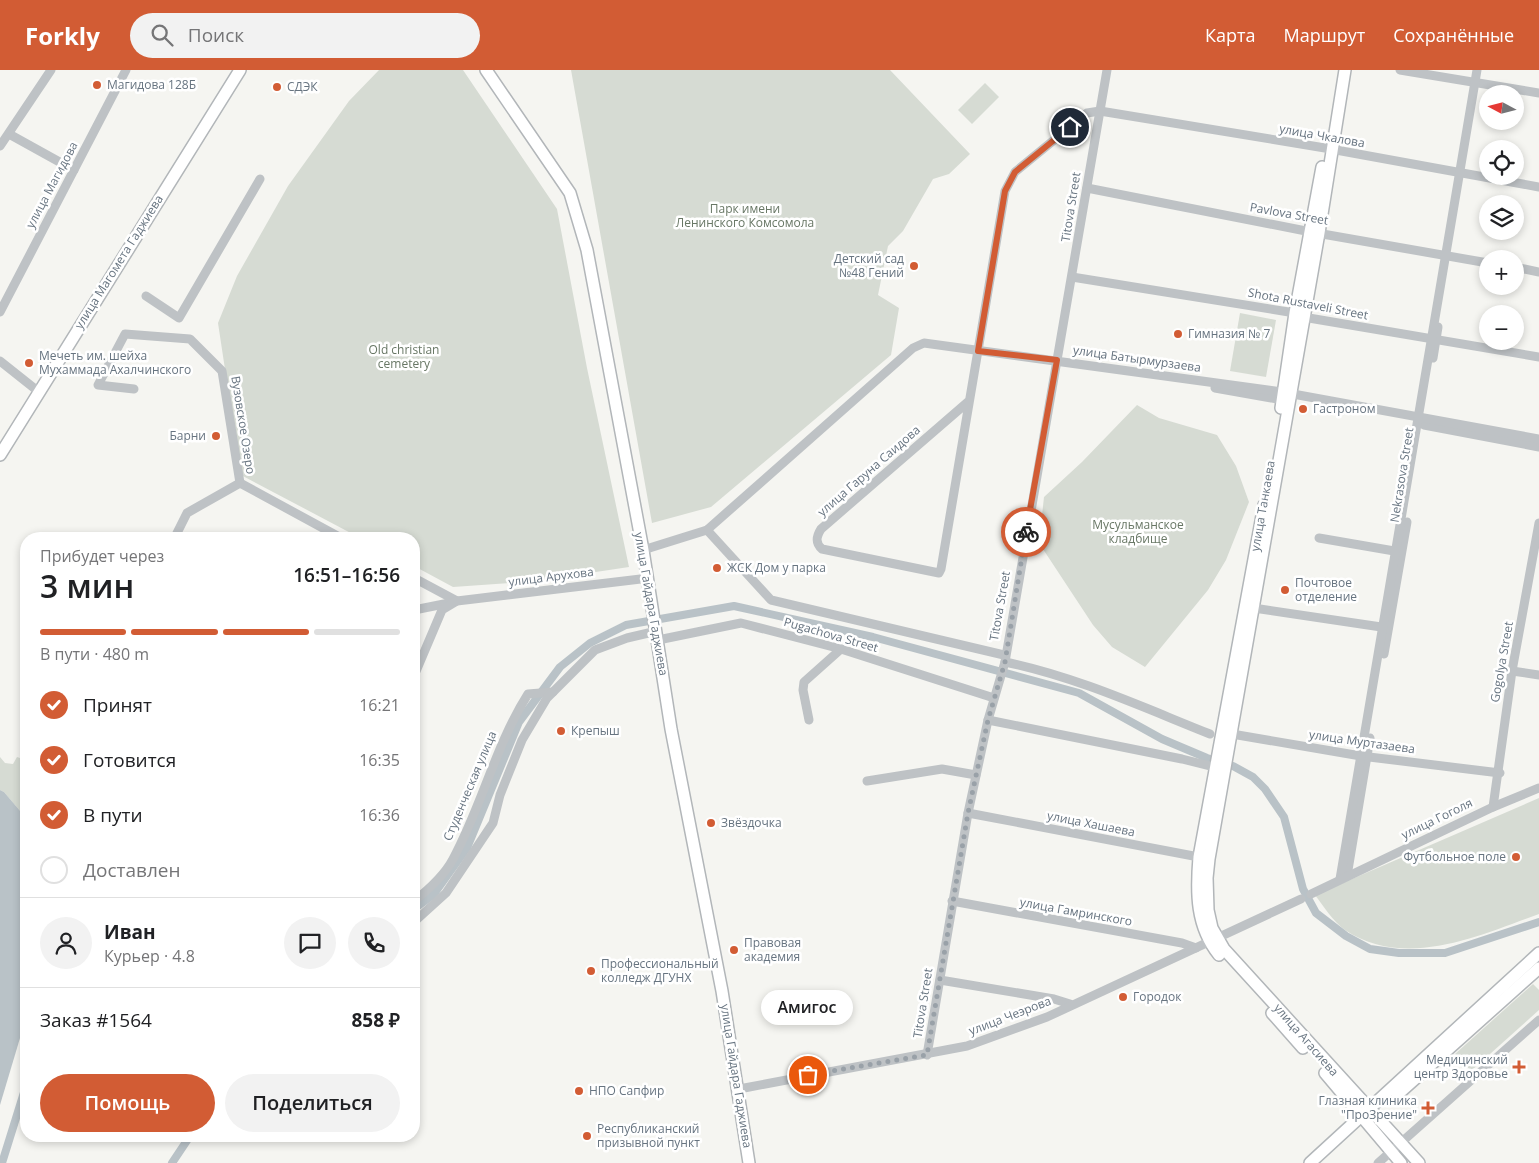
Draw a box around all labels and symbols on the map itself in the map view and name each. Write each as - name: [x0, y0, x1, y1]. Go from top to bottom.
- place label: Магидова 128Б: [107, 76, 196, 93]
- place label: СДЭК: [287, 78, 318, 95]
- marker: Магидова 128Б: [91, 79, 103, 91]
- marker: СДЭК: [271, 81, 283, 93]
- north arrow: [1479, 85, 1524, 130]
- pin: [1049, 106, 1091, 148]
- street label: улица Чкалова: [1278, 120, 1366, 151]
- street label: улица Магидова: [22, 139, 82, 231]
- street label: Titova Street: [1057, 171, 1084, 243]
- street label: улица Магомета Гаджиева: [70, 191, 167, 332]
- street label: Pavlova Street: [1248, 198, 1330, 229]
- park label: Парк имени Ленинского Комсомола: [676, 200, 814, 231]
- place label: Детский сад №48 Гений: [834, 250, 904, 281]
- marker: Детский сад №48 Гений: [908, 260, 920, 272]
- street label: Shota Rustaveli Street: [1247, 284, 1370, 323]
- place label: Гимназия № 7: [1188, 325, 1270, 342]
- marker: Гимназия № 7: [1172, 328, 1184, 340]
- park label: Old сhristian cemetery: [369, 341, 439, 372]
- street label: улица Батырмурзаева: [1072, 341, 1202, 376]
- place label: Мечеть им. шейха Мухаммада Ахалчинского: [39, 347, 191, 378]
- marker: Мечеть им. шейха Мухаммада Ахалчинского: [23, 357, 35, 369]
- street label: Вузовское Озеро: [227, 375, 260, 475]
- place label: Гастроном: [1313, 400, 1375, 417]
- marker: Гастроном: [1297, 403, 1309, 415]
- street label: улица Гаруна Саидова: [814, 421, 924, 520]
- street label: Nekrasova Street: [1386, 426, 1417, 524]
- place label: Барни: [169, 427, 206, 444]
- marker: Барни: [210, 430, 222, 442]
- street label: улица Танкаева: [1246, 459, 1279, 553]
- courier: [1001, 507, 1051, 557]
- park label: Мусульманское кладбище: [1092, 516, 1184, 547]
- street label: улица Гайдара Гаджиева: [630, 531, 673, 677]
- place label: ЖСК Дом у парка: [727, 559, 826, 576]
- marker: ЖСК Дом у парка: [711, 562, 723, 574]
- street label: улица Арухова: [507, 563, 595, 590]
- street label: Titova Street: [985, 570, 1014, 642]
- place label: Почтовое отделение: [1295, 574, 1357, 605]
- marker: Почтовое отделение: [1279, 584, 1291, 596]
- street label: Pugachova Street: [782, 613, 880, 656]
- street label: Gogolya Street: [1486, 620, 1517, 704]
- place label: Крепыш: [571, 722, 620, 739]
- marker: Крепыш: [555, 725, 567, 737]
- street label: улица Муртазаева: [1308, 726, 1416, 757]
- street label: Студенческая улица: [439, 728, 500, 843]
- street label: улица Гоголя: [1398, 794, 1475, 843]
- street label: улица Хашаева: [1046, 807, 1136, 840]
- place label: Звёздочка: [721, 814, 782, 831]
- marker: Звёздочка: [705, 817, 717, 829]
- place label: Футбольное поле: [1404, 848, 1506, 865]
- marker: Футбольное поле: [1510, 851, 1522, 863]
- street label: улица Гамринского: [1019, 893, 1134, 930]
- place label: Правовая академия: [744, 934, 801, 965]
- marker: Правовая академия: [728, 944, 740, 956]
- place label: Профессиональный колледж ДГУНХ: [601, 955, 719, 986]
- marker: Профессиональный колледж ДГУНХ: [585, 965, 597, 977]
- street label: Titova Street: [909, 967, 936, 1039]
- place label: Городок: [1133, 988, 1182, 1005]
- callout: Амигос: [762, 990, 854, 1025]
- marker: Городок: [1117, 991, 1129, 1003]
- street label: улица Чеэрова: [966, 992, 1053, 1039]
- street label: улица Агасиева: [1270, 1000, 1343, 1080]
- street label: улица Гайдара Гаджиева: [717, 1003, 756, 1149]
- place label: Медицинский центр Здоровье: [1414, 1051, 1508, 1082]
- pin: [787, 1054, 829, 1096]
- marker: Медицинский центр Здоровье: [1512, 1060, 1526, 1074]
- place label: НПО Сапфир: [589, 1082, 664, 1099]
- marker: НПО Сапфир: [573, 1085, 585, 1097]
- place label: Глазная клиника "ПроЗрение": [1319, 1092, 1417, 1123]
- marker: Глазная клиника "ПроЗрение": [1421, 1101, 1435, 1115]
- place label: Республиканский призывной пункт: [597, 1120, 700, 1151]
- marker: Республиканский призывной пункт: [581, 1130, 593, 1142]

